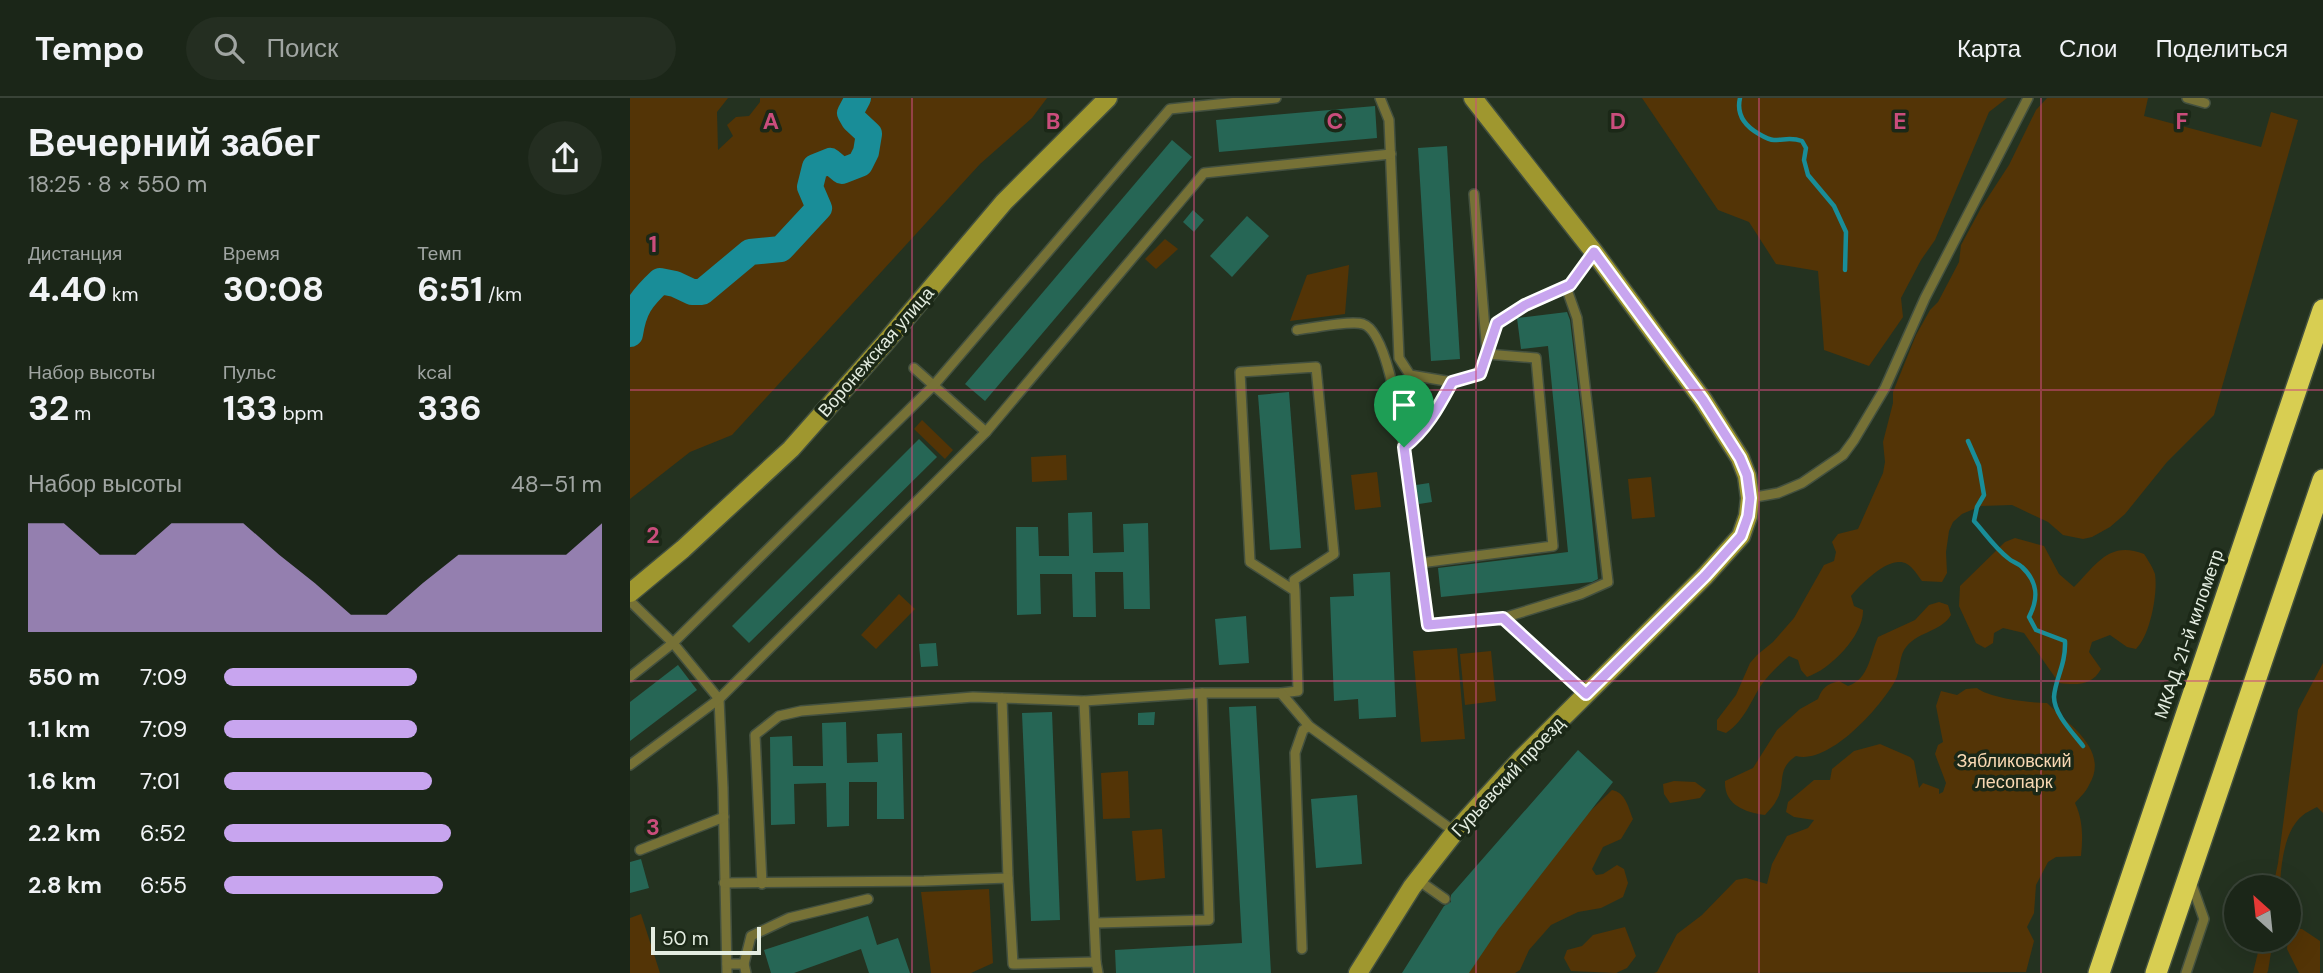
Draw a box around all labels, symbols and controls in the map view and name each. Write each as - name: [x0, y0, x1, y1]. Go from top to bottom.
- search box: [186, 17, 676, 80]
- text: Tempo: [35, 27, 144, 70]
- icon: search: [210, 29, 248, 67]
- text: Поиск: [266, 31, 338, 65]
- text: Карта: [1957, 33, 2021, 64]
- text: Слои: [2059, 33, 2117, 64]
- text: Поделиться: [2155, 33, 2288, 64]
- text: A: [763, 106, 779, 136]
- text: B: [1046, 106, 1060, 136]
- text: C: [1327, 106, 1343, 136]
- text: D: [1610, 106, 1626, 136]
- text: E: [1893, 106, 1907, 136]
- text: F: [2176, 106, 2189, 136]
- text: Вечерний забег: [28, 118, 321, 168]
- button: share: [528, 121, 602, 195]
- text: 18:25 · 8 × 550 m: [28, 169, 207, 199]
- text: 1: [649, 229, 657, 259]
- text: Дистанция: [28, 241, 122, 266]
- text: Время: [223, 241, 280, 266]
- text: Темп: [417, 241, 462, 266]
- text: 4.40: [28, 266, 107, 312]
- text: 30:08: [223, 266, 324, 312]
- text: 6:51: [417, 266, 483, 312]
- street label: Воронежская улица: [813, 281, 940, 422]
- text: km: [107, 282, 139, 307]
- text: /km: [483, 282, 522, 307]
- text: Набор высоты: [28, 360, 155, 385]
- text: Пульс: [223, 360, 276, 385]
- text: kcal: [417, 360, 452, 385]
- pin: [1374, 375, 1434, 447]
- text: 32: [28, 385, 69, 431]
- text: 133: [223, 385, 278, 431]
- text: 336: [417, 385, 482, 431]
- icon: arrive: [1385, 386, 1423, 424]
- text: m: [69, 401, 91, 426]
- text: bpm: [278, 401, 323, 426]
- text: Набор высоты: [28, 469, 182, 499]
- text: 48–51 m: [511, 469, 602, 499]
- text: 2: [646, 520, 660, 550]
- street label: МКАД, 21-й километр: [2149, 546, 2229, 722]
- text: 550 m: [28, 662, 100, 692]
- text: 7:09: [140, 662, 187, 692]
- street label: Гурьевский проезд: [1446, 712, 1570, 842]
- text: 1.1 km: [28, 714, 90, 744]
- text: 7:09: [140, 714, 187, 744]
- park label: Зябликовский лесопарк: [1956, 749, 2072, 794]
- text: 1.6 km: [28, 766, 96, 796]
- text: 7:01: [140, 766, 180, 796]
- text: 3: [646, 812, 660, 842]
- text: 2.2 km: [28, 818, 101, 848]
- text: 6:52: [140, 818, 186, 848]
- text: 2.8 km: [28, 870, 102, 900]
- text: 6:55: [140, 870, 187, 900]
- north arrow: [2224, 875, 2301, 952]
- map controls: [2224, 875, 2301, 952]
- scale bar: [651, 924, 761, 956]
- text: 50 m: [662, 926, 709, 951]

